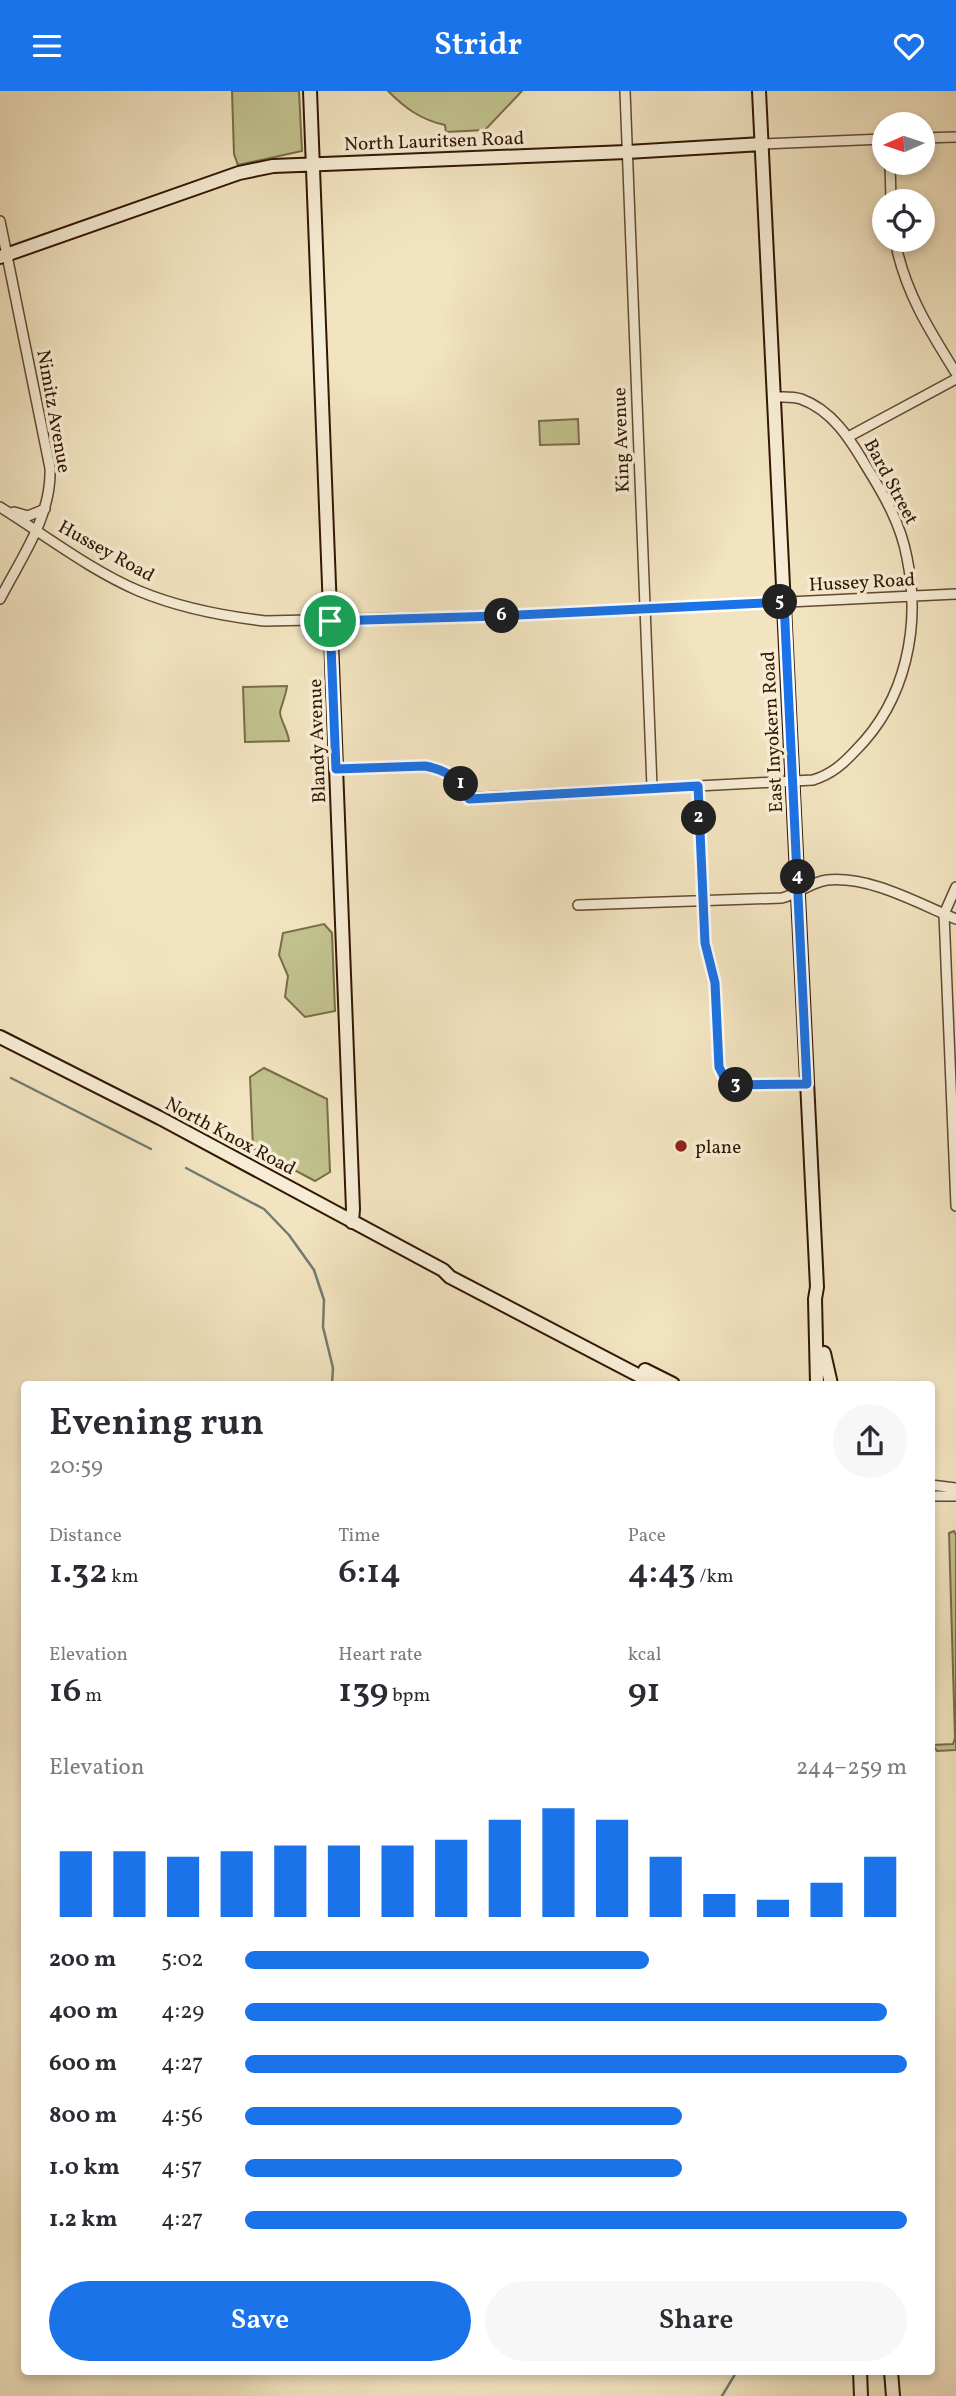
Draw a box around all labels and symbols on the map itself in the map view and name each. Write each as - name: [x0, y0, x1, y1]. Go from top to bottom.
- north arrow: [872, 112, 934, 175]
- street label: North Lauritsen Road: [344, 126, 525, 158]
- street label: Nimitz Avenue: [29, 348, 77, 475]
- street label: King Avenue: [607, 387, 637, 493]
- street label: Bard Street: [857, 435, 924, 530]
- street label: Hussey Road: [53, 515, 159, 589]
- street label: Hussey Road: [808, 567, 916, 599]
- pin: 5: [762, 585, 798, 619]
- pin: [300, 591, 360, 651]
- pin: 6: [484, 599, 520, 633]
- street label: East Inyokern Road: [756, 650, 790, 813]
- street label: Blandy Avenue: [303, 678, 333, 804]
- pin: 1: [444, 767, 478, 801]
- pin: 2: [682, 801, 716, 835]
- pin: 4: [780, 859, 816, 895]
- pin: 3: [718, 1067, 754, 1103]
- street label: North Knox Road: [160, 1091, 300, 1182]
- place label: plane: [695, 1135, 741, 1161]
- marker: plane: [673, 1138, 689, 1154]

